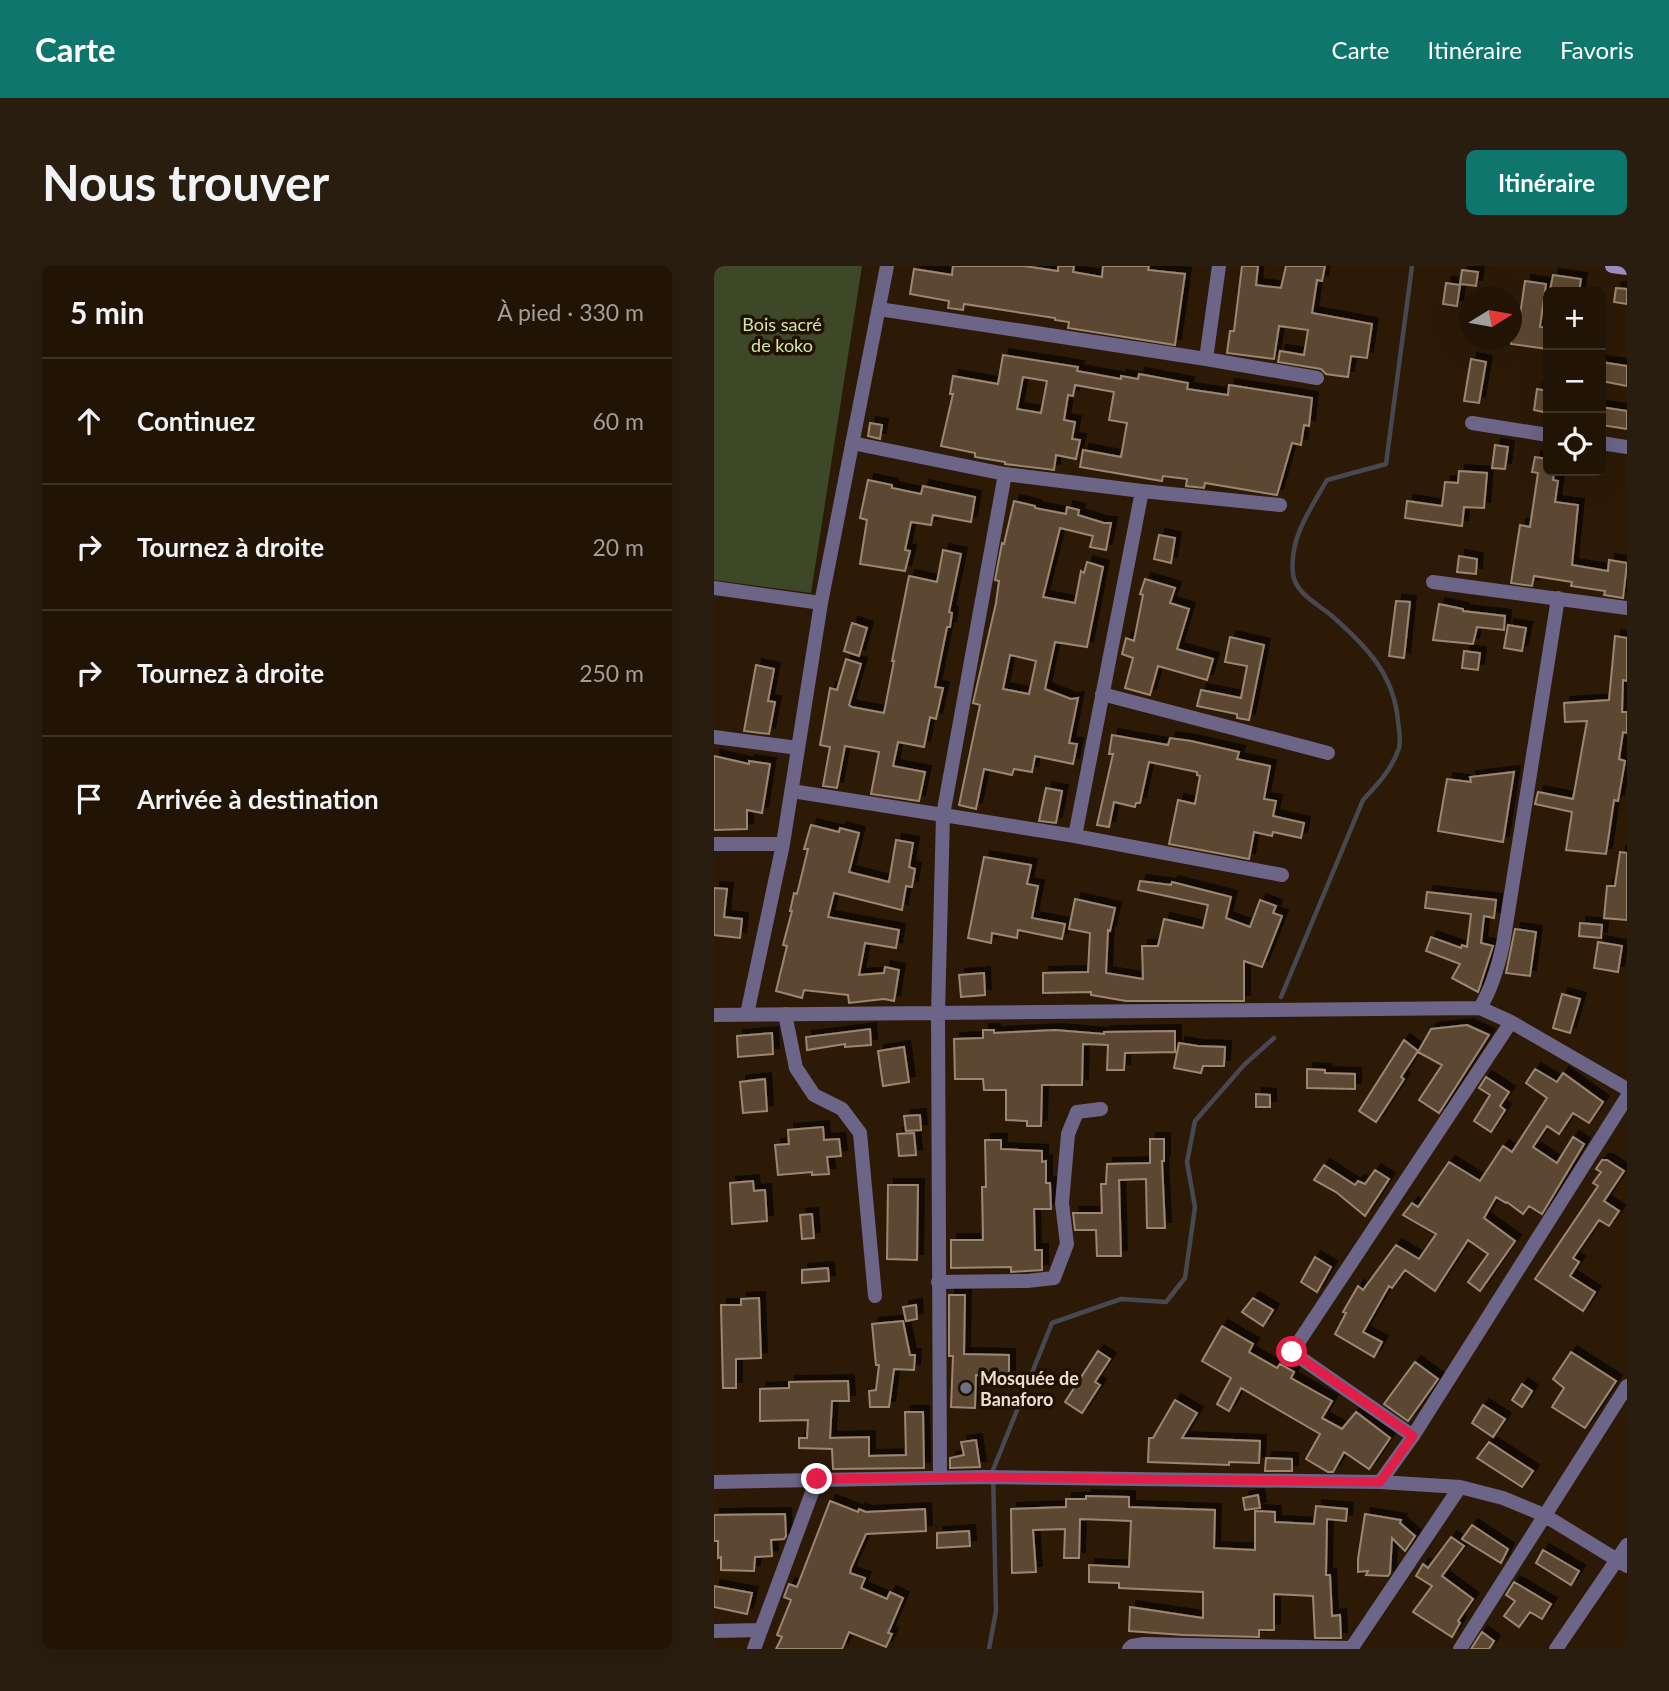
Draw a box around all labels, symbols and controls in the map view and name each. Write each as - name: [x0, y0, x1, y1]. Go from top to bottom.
- text: Carte: [35, 29, 116, 69]
- text: Carte: [1332, 35, 1390, 64]
- text: Itinéraire: [1428, 35, 1522, 64]
- text: Favoris: [1560, 35, 1634, 64]
- button: Itinéraire: [1466, 150, 1627, 215]
- text: Nous trouver: [42, 153, 329, 211]
- north arrow: [1459, 287, 1522, 350]
- map controls: [1543, 287, 1606, 476]
- button: +: [1543, 287, 1606, 350]
- text: 5 min: [70, 294, 144, 330]
- text: À pied · 330 m: [497, 298, 644, 326]
- park label: Bois sacré de koko: [742, 313, 822, 356]
- button: −: [1543, 350, 1606, 413]
- icon: ahead: [70, 402, 108, 440]
- text: Continuez: [137, 405, 255, 437]
- text: 60 m: [593, 407, 644, 435]
- button: locate: [1543, 413, 1606, 476]
- icon: right: [70, 528, 108, 566]
- text: Tournez à droite: [137, 531, 324, 563]
- text: 20 m: [593, 533, 644, 561]
- icon: right: [70, 654, 108, 692]
- text: Tournez à droite: [137, 657, 324, 689]
- text: 250 m: [579, 659, 644, 687]
- icon: arrive: [70, 780, 108, 818]
- text: Arrivée à destination: [137, 783, 379, 815]
- route start: [1276, 1336, 1307, 1367]
- place label: Mosquée de Banaforo: [980, 1367, 1079, 1410]
- marker: Mosquée de Banaforo: [958, 1380, 974, 1396]
- route end: [801, 1463, 832, 1494]

